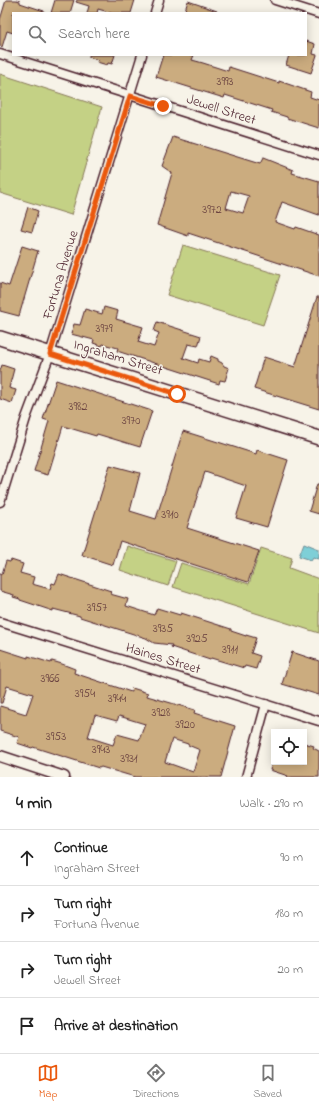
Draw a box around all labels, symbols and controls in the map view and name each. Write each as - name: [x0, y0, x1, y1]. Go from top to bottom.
- search box: [12, 12, 307, 56]
- icon: search: [26, 23, 48, 45]
- text: Search here: [58, 23, 130, 45]
- house number: 3993: [216, 73, 234, 91]
- street label: Jewell Street: [183, 89, 259, 131]
- route end: [154, 97, 172, 115]
- house number: 3972: [202, 201, 222, 219]
- street label: Fortuna Avenue: [37, 227, 85, 323]
- house number: 3979: [95, 320, 113, 338]
- street label: Ingraham Street: [71, 334, 165, 383]
- route start: [168, 385, 186, 403]
- house number: 3982: [68, 398, 88, 416]
- house number: 3970: [122, 412, 140, 430]
- house number: 3910: [161, 506, 179, 524]
- house number: 3957: [87, 599, 107, 617]
- house number: 3935: [153, 620, 173, 638]
- house number: 3925: [186, 630, 208, 648]
- street label: Haines Street: [123, 638, 203, 680]
- house number: 3911: [222, 641, 238, 659]
- house number: 3966: [40, 670, 60, 688]
- house number: 3954: [75, 685, 95, 703]
- house number: 3944: [108, 690, 126, 708]
- house number: 3928: [151, 704, 171, 722]
- house number: 3920: [175, 716, 195, 734]
- house number: 3953: [46, 728, 66, 746]
- map controls: [271, 729, 307, 765]
- button: locate: [271, 729, 307, 765]
- house number: 3943: [92, 741, 110, 759]
- house number: 3931: [120, 750, 138, 768]
- text: 4 min: [16, 791, 52, 816]
- text: Walk · 290 m: [239, 794, 303, 813]
- text: Continue: [54, 837, 108, 859]
- icon: ahead: [16, 847, 38, 869]
- text: 90 m: [280, 848, 303, 867]
- text: Ingraham Street: [54, 859, 140, 878]
- text: Turn right: [54, 893, 112, 915]
- icon: right: [16, 903, 38, 925]
- text: 180 m: [275, 904, 303, 923]
- text: Fortuna Avenue: [54, 915, 139, 934]
- text: Turn right: [54, 949, 112, 971]
- icon: right: [16, 959, 38, 981]
- text: 20 m: [278, 960, 303, 979]
- text: Jewell Street: [54, 971, 121, 990]
- icon: arrive: [16, 1015, 38, 1037]
- text: Arrive at destination: [54, 1015, 178, 1037]
- tab: Map: [37, 1062, 59, 1102]
- tab: Directions: [133, 1062, 179, 1102]
- tab: Saved: [253, 1062, 282, 1102]

